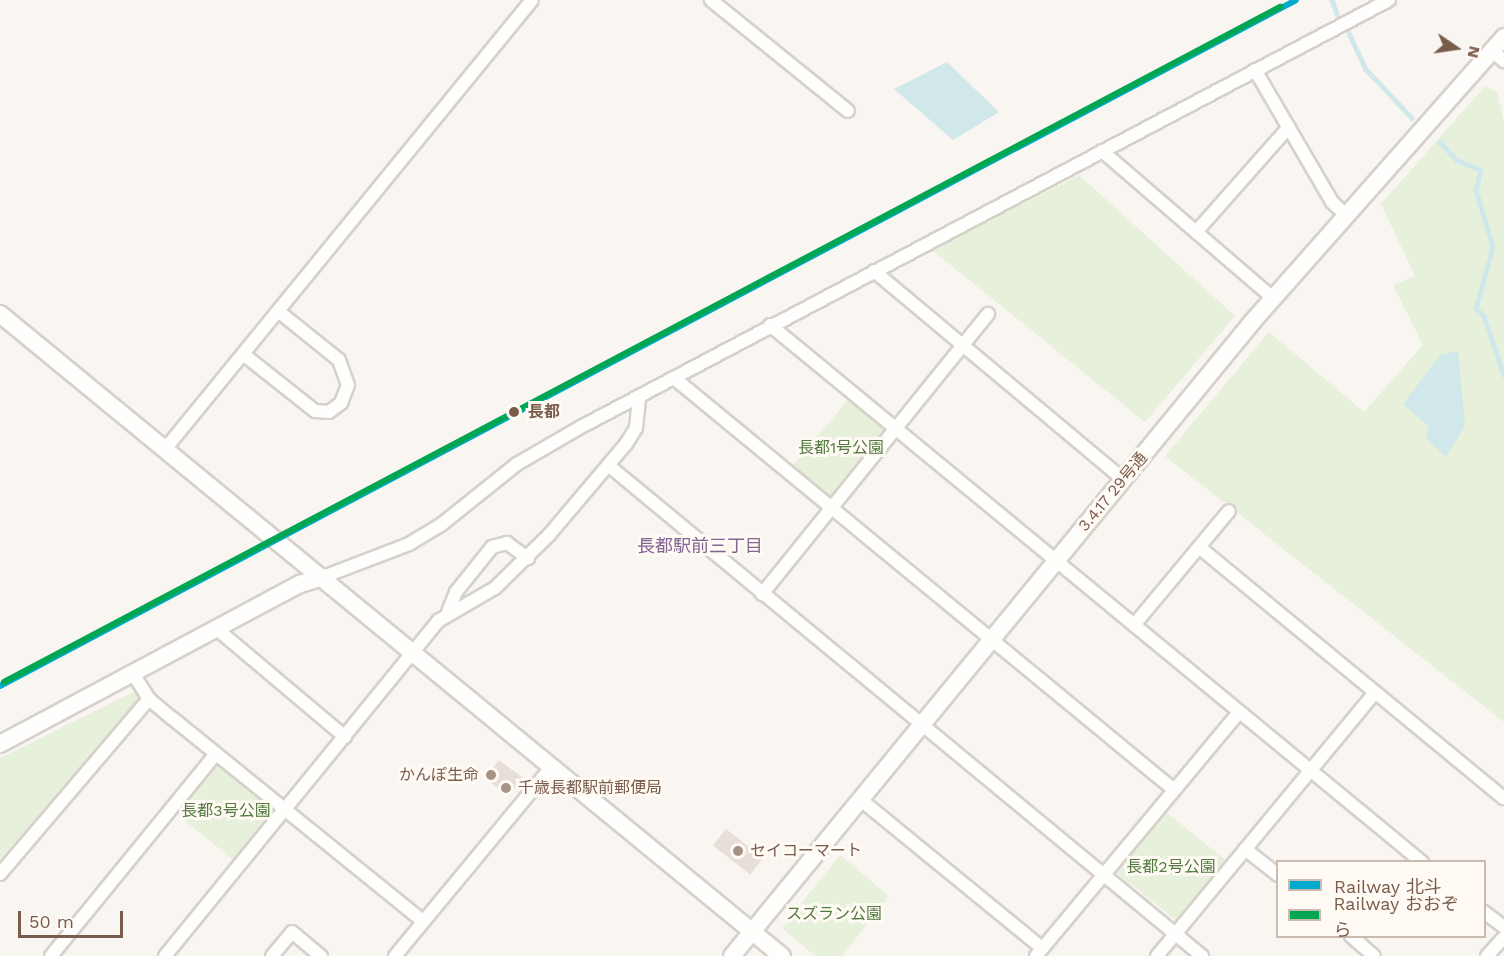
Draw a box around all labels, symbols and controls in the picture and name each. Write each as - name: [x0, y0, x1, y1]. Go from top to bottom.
- north arrow: [1426, 18, 1486, 78]
- text: N: [1463, 44, 1485, 60]
- place label: 長都: [528, 402, 560, 422]
- marker: 長都: [505, 403, 523, 421]
- park label: 長都1号公園: [798, 438, 884, 458]
- street label: 3.4.17 29号通: [1074, 449, 1152, 535]
- district label: 長都駅前三丁目: [637, 535, 763, 557]
- place label: かんぽ生命: [399, 765, 479, 785]
- marker: かんぽ生命: [484, 768, 498, 782]
- place label: 千歳長都駅前郵便局: [518, 778, 662, 798]
- marker: 千歳長都駅前郵便局: [499, 781, 513, 795]
- park label: 長都3号公園: [181, 801, 271, 821]
- place label: セイコーマート: [750, 841, 862, 861]
- marker: セイコーマート: [731, 844, 745, 858]
- park label: 長都2号公園: [1126, 857, 1216, 877]
- legend: [1276, 860, 1486, 938]
- text: Railway 北斗: [1334, 876, 1442, 897]
- text: Railway おおぞら: [1333, 893, 1459, 940]
- scale bar: [21, 899, 126, 937]
- park label: スズラン公園: [786, 904, 882, 924]
- text: 50 m: [29, 911, 74, 932]

